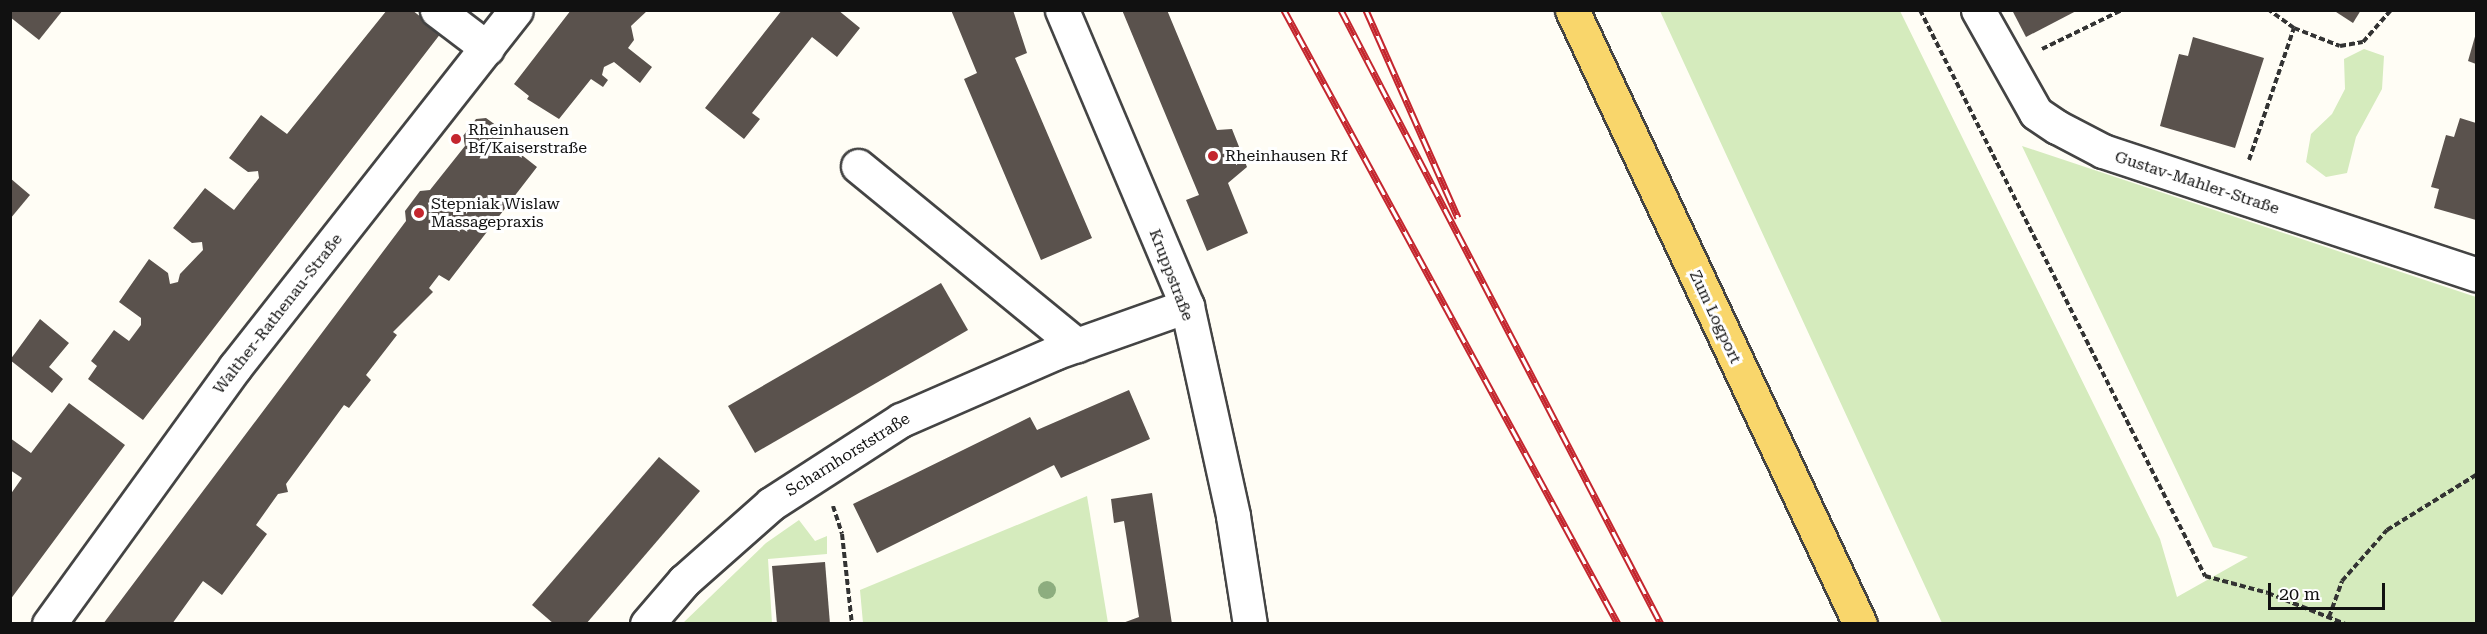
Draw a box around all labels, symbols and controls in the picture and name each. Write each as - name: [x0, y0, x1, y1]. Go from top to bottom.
- place label: Rheinhausen Bf/Kaiserstraße: [468, 120, 587, 158]
- marker: Rheinhausen Bf/Kaiserstraße: [449, 132, 463, 146]
- place label: Rheinhausen Rf: [1225, 146, 1347, 166]
- street label: Gustav-Mahler-Straße: [2112, 147, 2282, 219]
- marker: Rheinhausen Rf: [1206, 149, 1220, 163]
- place label: Stepniak Wislaw Massagepraxis: [431, 194, 560, 232]
- marker: Stepniak Wislaw Massagepraxis: [412, 206, 426, 220]
- street label: Kruppstraße: [1145, 226, 1197, 324]
- street label: Walther-Rathenau-Straße: [209, 230, 347, 398]
- street label: Zum Logport: [1685, 267, 1745, 367]
- street label: Scharnhorststraße: [782, 409, 914, 501]
- scale bar: [2271, 571, 2388, 609]
- text: 20 m: [2279, 583, 2320, 604]

